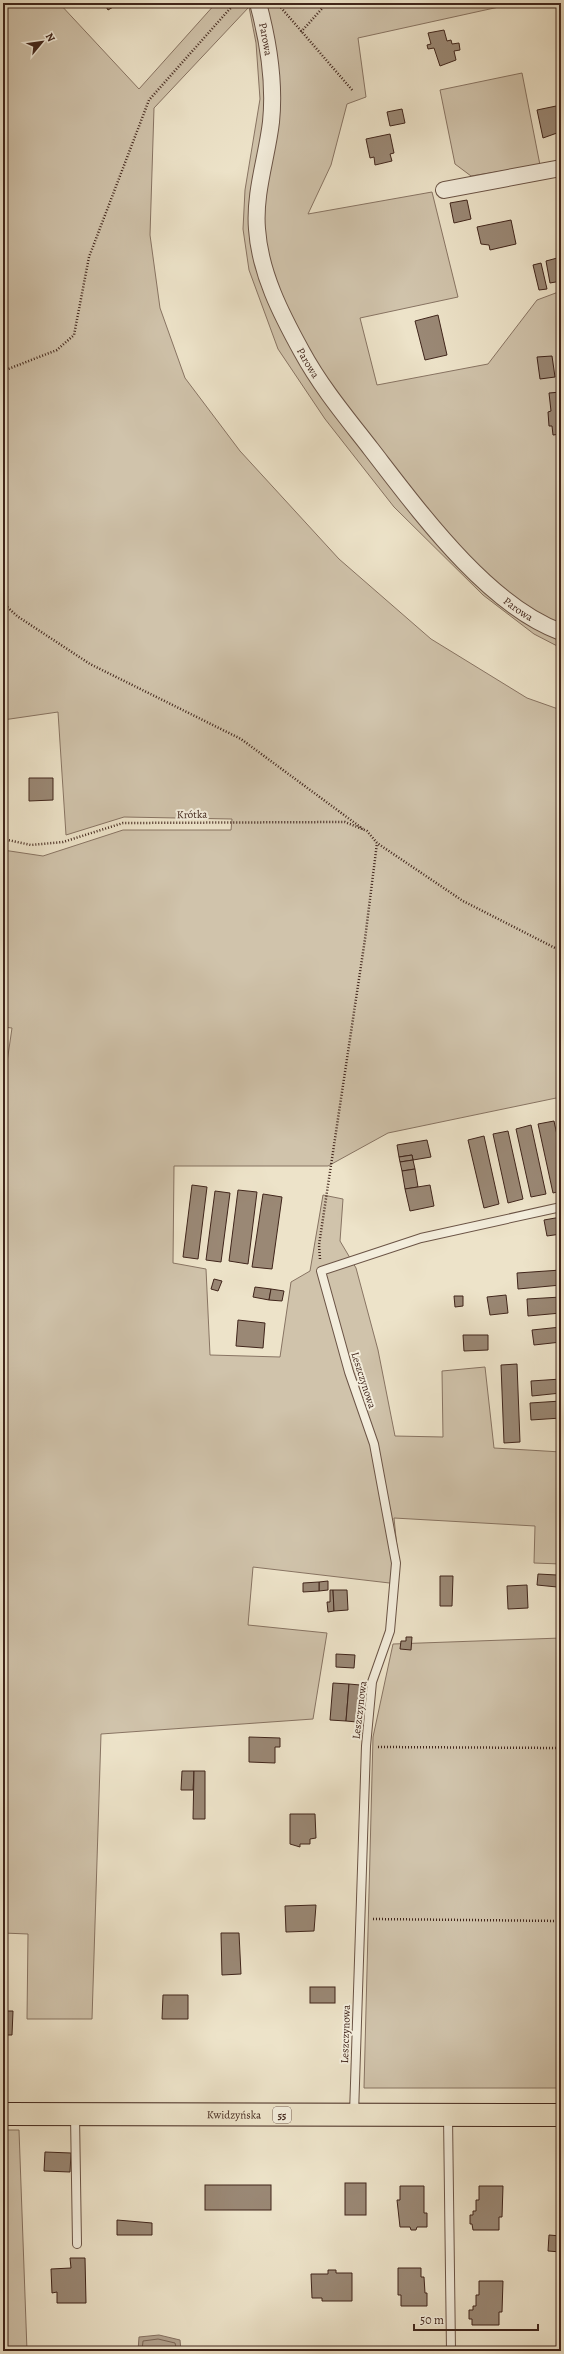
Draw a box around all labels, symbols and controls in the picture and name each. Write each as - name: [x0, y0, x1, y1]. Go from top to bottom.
- street label: Parowa: [255, 21, 276, 57]
- north arrow: [22, 22, 62, 62]
- text: N: [42, 30, 59, 45]
- street label: Parowa: [293, 345, 323, 382]
- street label: Parowa: [500, 594, 537, 625]
- street label: Krótka: [177, 807, 208, 822]
- street label: Leszczynowa: [347, 1350, 380, 1411]
- street label: Leszczynowa: [348, 1679, 371, 1740]
- street label: Leszczynowa: [337, 2004, 354, 2064]
- street label: Kwidzyńska: [207, 2107, 262, 2122]
- road number: 55: [273, 2107, 291, 2123]
- scale bar: [414, 2306, 538, 2332]
- text: 50 m: [420, 2312, 444, 2328]

